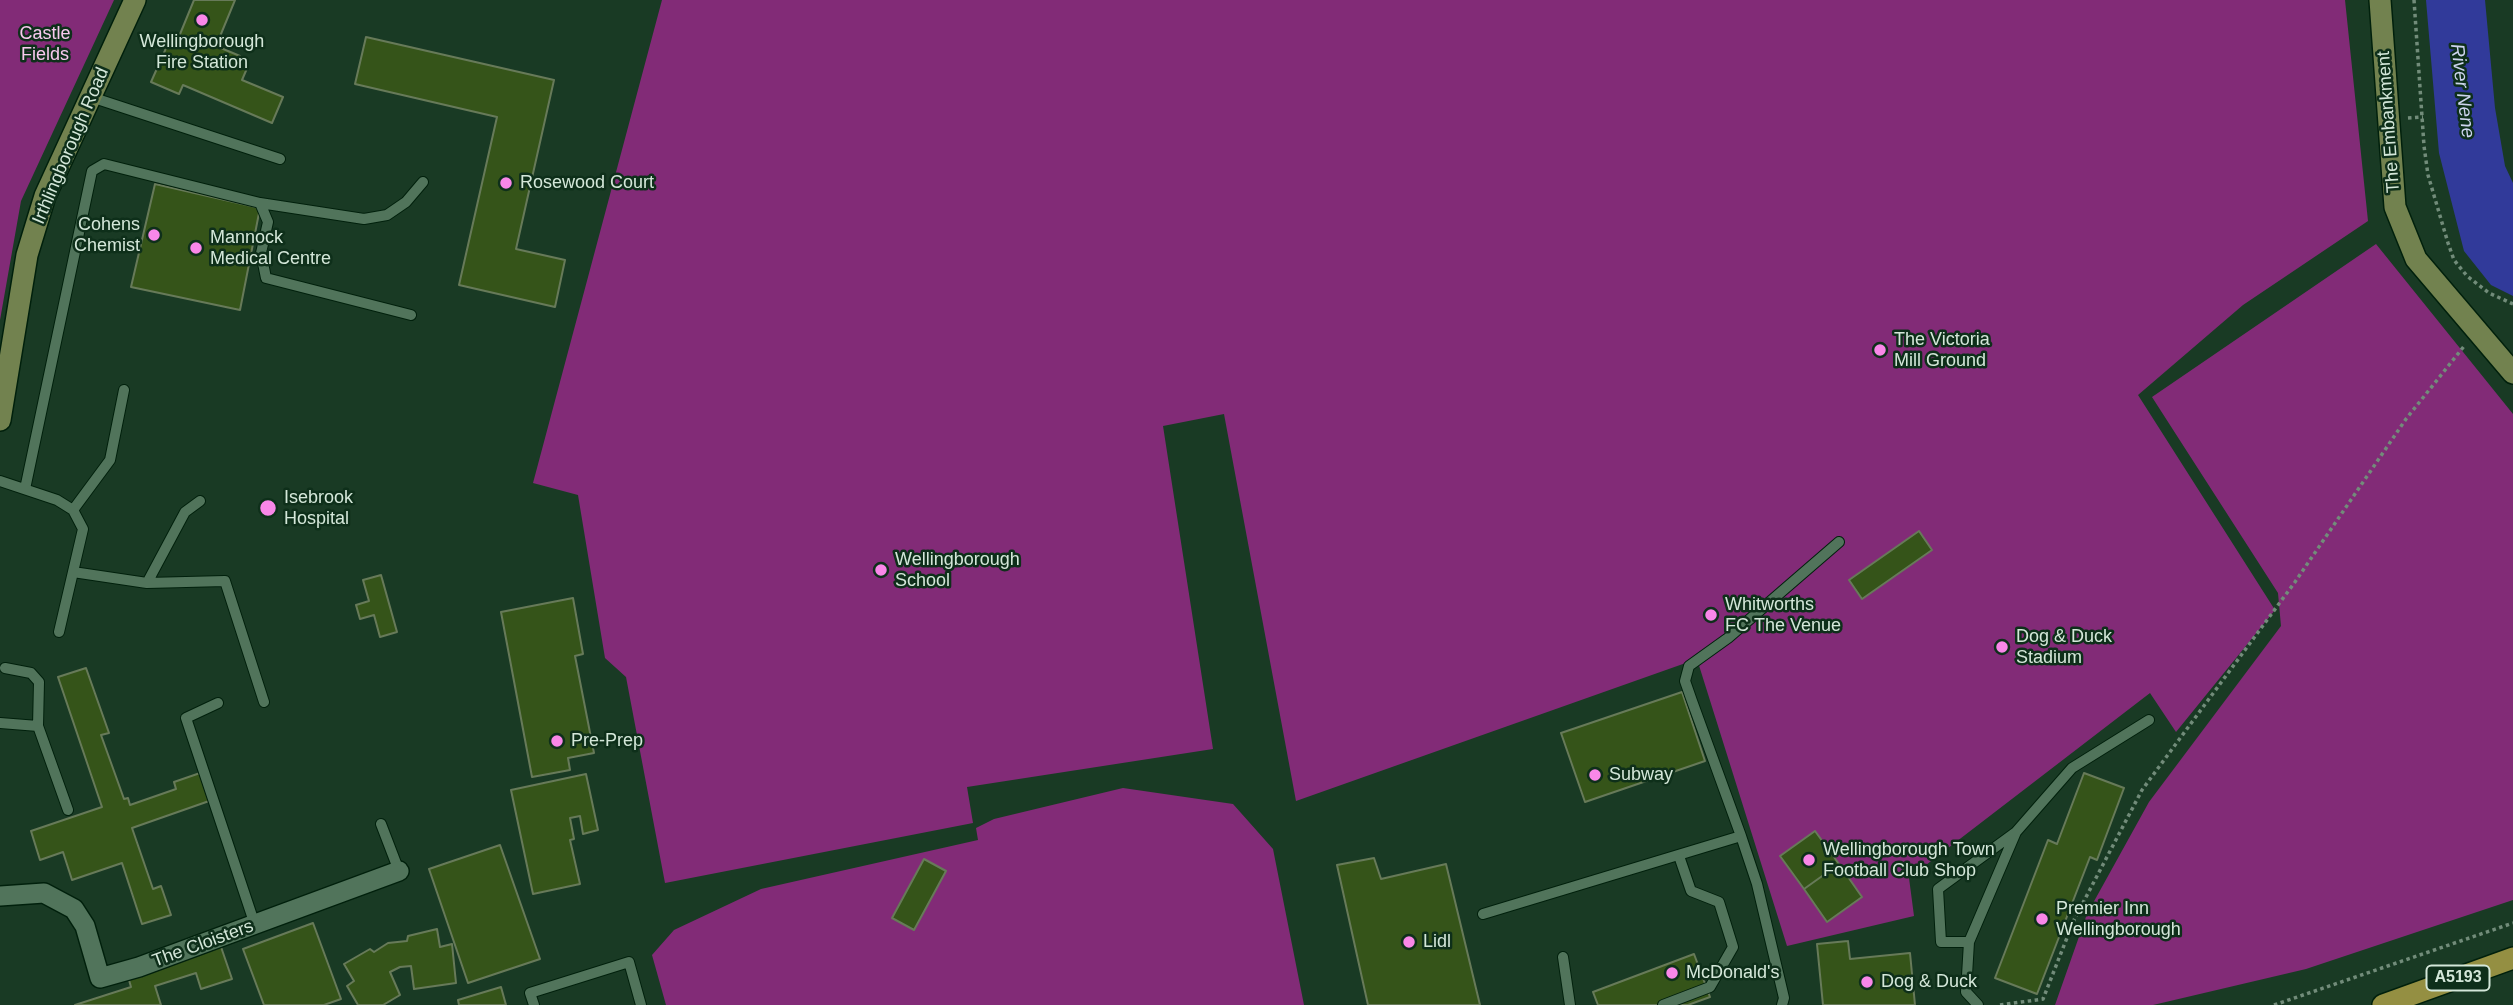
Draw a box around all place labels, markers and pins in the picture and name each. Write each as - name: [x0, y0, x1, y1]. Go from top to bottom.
- marker: Wellingborough Fire Station: [194, 12, 210, 28]
- place label: Wellingborough Fire Station: [140, 31, 264, 74]
- place label: Rosewood Court: [520, 172, 654, 194]
- marker: Rosewood Court: [498, 175, 514, 191]
- place label: Cohens Chemist: [74, 214, 140, 256]
- marker: Cohens Chemist: [146, 227, 162, 243]
- place label: Mannock Medical Centre: [210, 227, 331, 270]
- marker: Mannock Medical Centre: [188, 240, 204, 256]
- place label: The Victoria Mill Ground: [1894, 329, 1990, 372]
- marker: The Victoria Mill Ground: [1872, 342, 1888, 358]
- place label: Isebrook Hospital: [284, 487, 353, 530]
- marker: Isebrook Hospital: [258, 498, 278, 518]
- place label: Wellingborough School: [895, 549, 1020, 592]
- marker: Wellingborough School: [873, 562, 889, 578]
- place label: Whitworths FC The Venue: [1725, 594, 1841, 636]
- marker: Whitworths FC The Venue: [1703, 607, 1719, 623]
- place label: Dog & Duck Stadium: [2016, 626, 2112, 668]
- marker: Dog & Duck Stadium: [1994, 639, 2010, 655]
- place label: Pre-Prep: [571, 730, 643, 752]
- marker: Pre-Prep: [549, 733, 565, 749]
- place label: Subway: [1609, 764, 1673, 786]
- marker: Subway: [1587, 767, 1603, 783]
- place label: Wellingborough Town Football Club Shop: [1823, 839, 1995, 882]
- marker: Wellingborough Town Football Club Shop: [1801, 852, 1817, 868]
- place label: Premier Inn Wellingborough: [2056, 898, 2181, 940]
- marker: Premier Inn Wellingborough: [2034, 911, 2050, 927]
- place label: Lidl: [1423, 931, 1451, 953]
- marker: Lidl: [1401, 934, 1417, 950]
- place label: McDonald's: [1686, 962, 1779, 984]
- marker: McDonald's: [1664, 965, 1680, 981]
- place label: Dog & Duck: [1881, 971, 1977, 993]
- marker: Dog & Duck: [1859, 974, 1875, 990]

